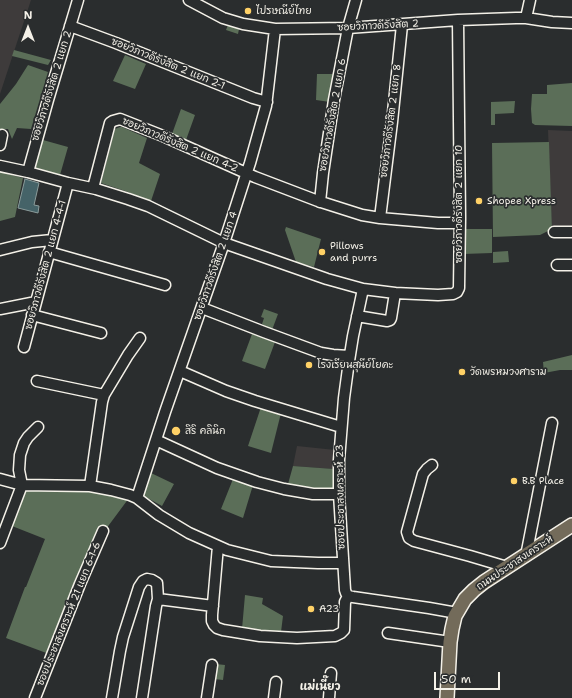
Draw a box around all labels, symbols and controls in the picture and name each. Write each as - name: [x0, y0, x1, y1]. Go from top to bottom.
- place label: ไปรษณีย์ไทย: [256, 5, 312, 17]
- marker: ไปรษณีย์ไทย: [243, 6, 253, 16]
- north arrow: [8, 8, 48, 48]
- text: N: [24, 8, 32, 23]
- street label: ซอยวิภาวดีรังสิต 2: [337, 18, 419, 34]
- street label: ซอยวิภาวดีรังสิต 2 แยก 2: [29, 29, 75, 143]
- street label: ซอยวิภาวดีรังสิต 2 แยก 2-1: [109, 36, 227, 92]
- street label: ซอยวิภาวดีรังสิต 2 แยก 6: [317, 57, 349, 173]
- street label: ซอยวิภาวดีรังสิต 2 แยก 8: [378, 63, 404, 179]
- street label: ซอยวิภาวดีรังสิต 2 แยก 4-2: [120, 115, 240, 175]
- street label: ซอยวิภาวดีรังสิต 2 แยก 10: [453, 145, 465, 263]
- place label: Shopee Xpress: [487, 195, 556, 207]
- marker: Shopee Xpress: [474, 196, 484, 206]
- street label: ซอยวิภาวดีรังสิต 2 แยก 4-4-1: [23, 199, 69, 331]
- street label: ซอยวิภาวดีรังสิต 2 แยก 4: [192, 210, 240, 322]
- place label: Pillows and purrs: [330, 240, 377, 264]
- marker: Pillows and purrs: [317, 247, 327, 257]
- place label: โรงเรียนสุนีย์โยคะ: [317, 359, 393, 371]
- marker: โรงเรียนสุนีย์โยคะ: [304, 360, 314, 370]
- place label: วัดพรหมวงศาราม: [470, 366, 547, 378]
- marker: วัดพรหมวงศาราม: [457, 367, 467, 377]
- marker: สิริ คลินิก: [170, 425, 182, 437]
- place label: สิริ คลินิก: [185, 425, 226, 437]
- street label: ซอยประชาสงเคราะห์ 23: [334, 444, 348, 550]
- place label: B.B Place: [522, 475, 564, 487]
- marker: B.B Place: [509, 476, 519, 486]
- street label: ถนนประชาสงเคราะห์: [474, 533, 556, 593]
- street label: ซอยประชาสงเคราะห์ 21 แยก 6-1-6: [35, 540, 103, 688]
- place label: A23: [319, 603, 339, 615]
- marker: A23: [306, 604, 316, 614]
- scale bar: [436, 664, 502, 690]
- text: 50 m: [441, 671, 471, 687]
- district label: แม่เนี๊ยว: [300, 680, 340, 694]

